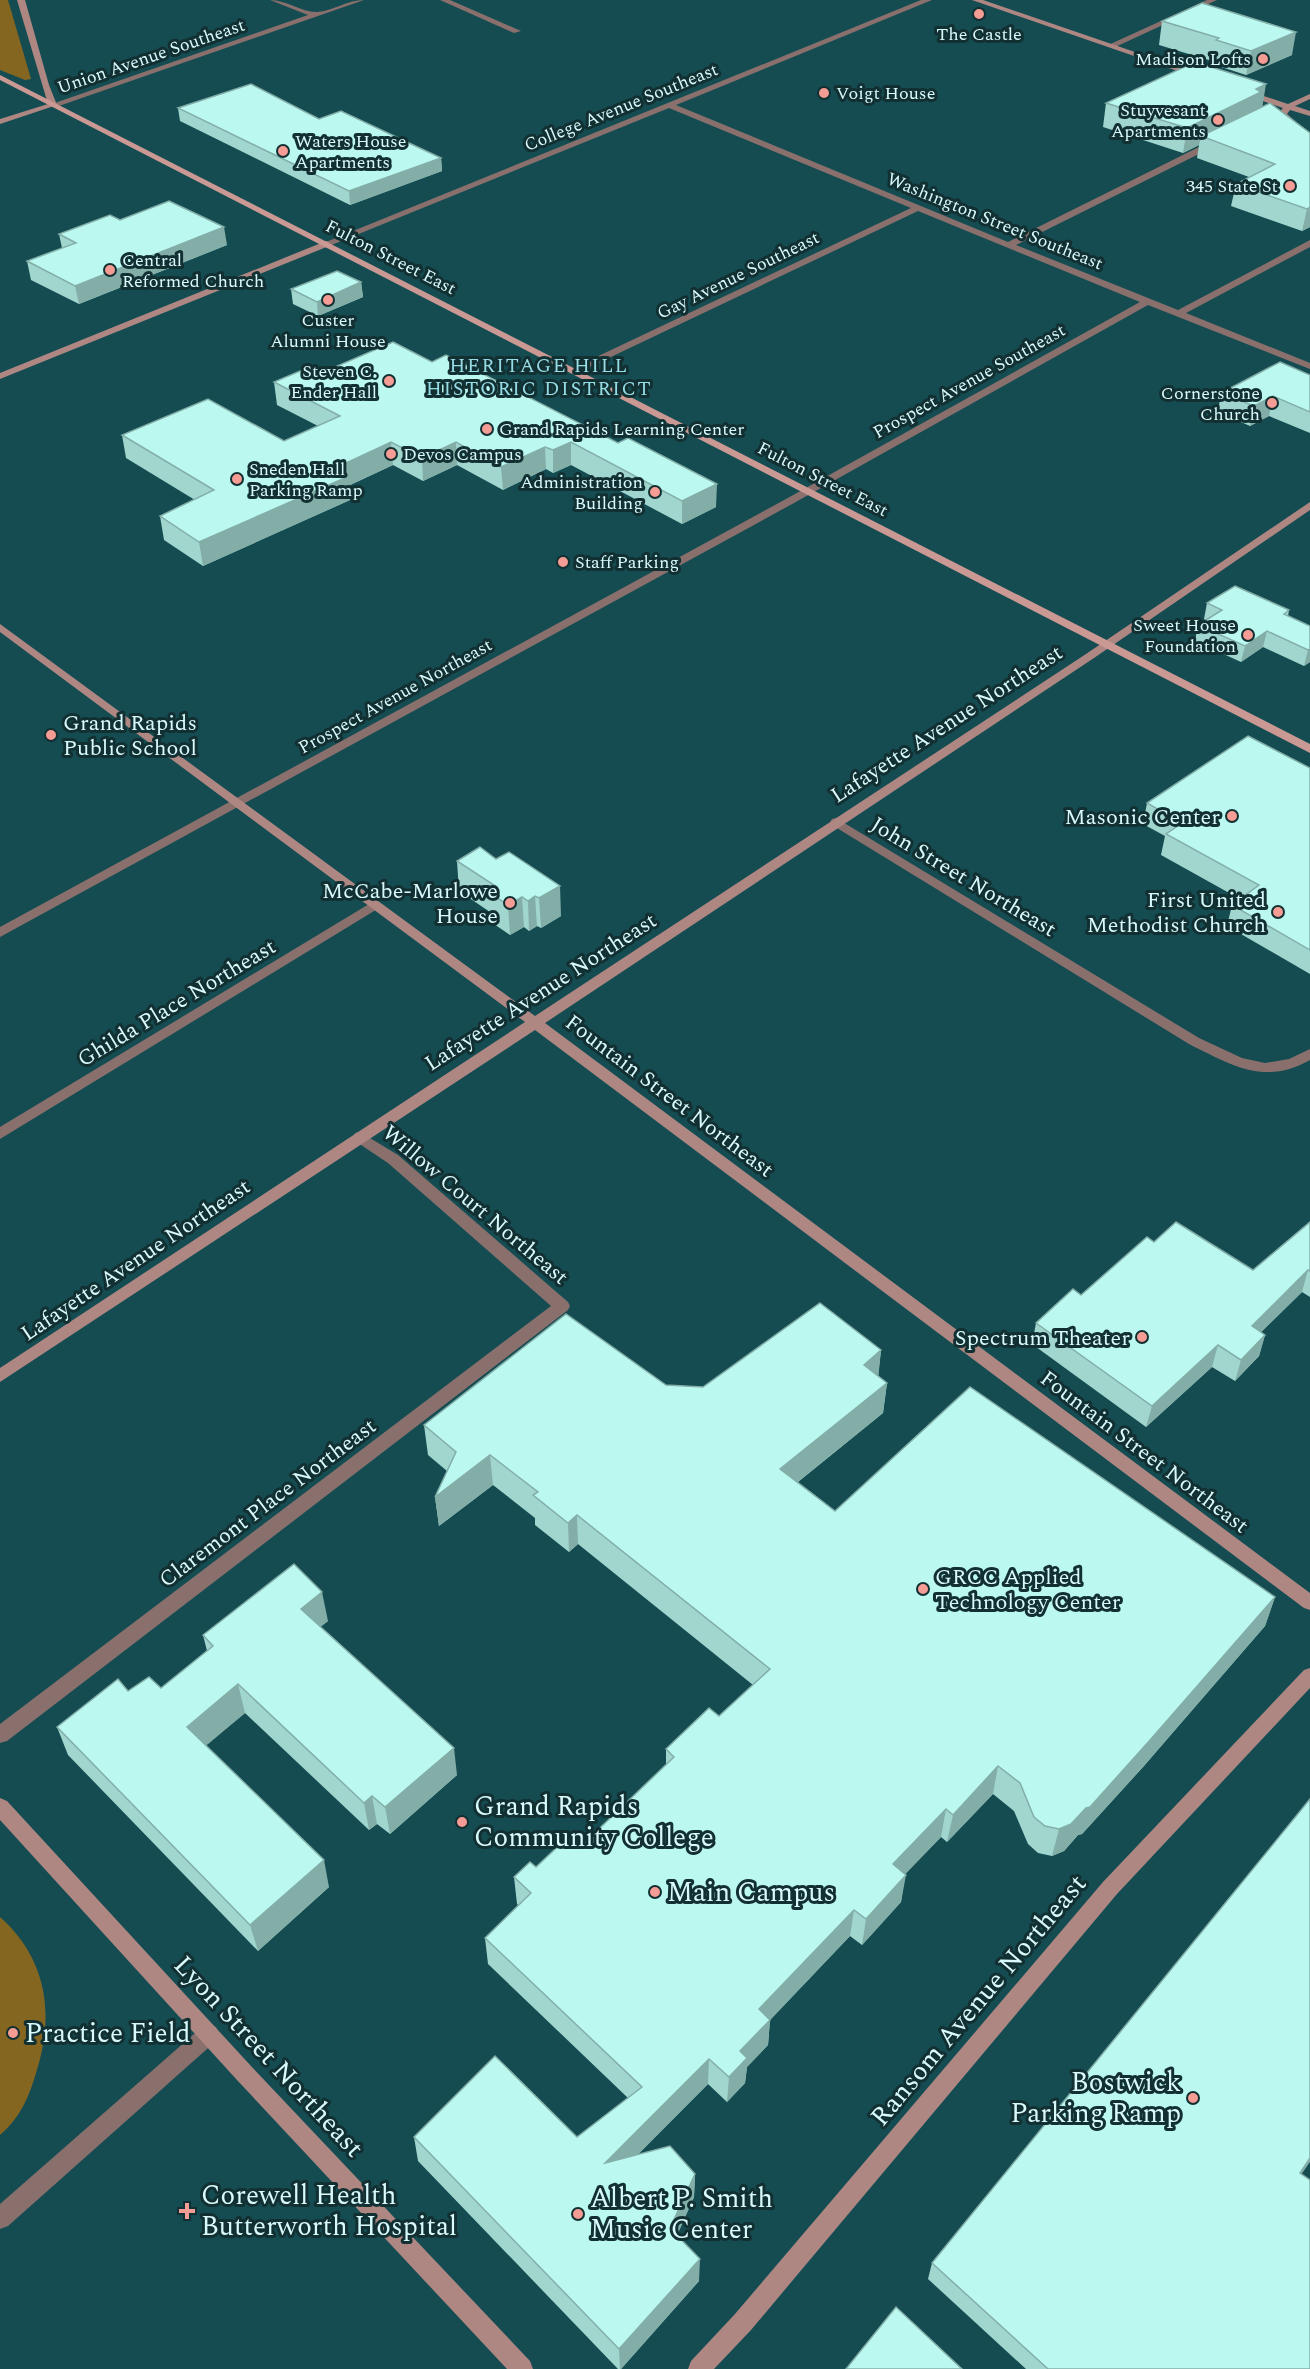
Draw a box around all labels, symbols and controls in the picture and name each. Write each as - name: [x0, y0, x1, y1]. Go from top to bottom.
- marker: The Castle: [972, 7, 986, 21]
- street label: Union Avenue Southeast: [54, 12, 249, 101]
- place label: The Castle: [936, 21, 1022, 48]
- place label: Madison Lofts: [1135, 46, 1251, 73]
- marker: Madison Lofts: [1256, 52, 1270, 66]
- street label: College Avenue Southeast: [520, 56, 722, 159]
- place label: Voigt House: [836, 80, 935, 107]
- marker: Voigt House: [817, 86, 831, 100]
- place label: Stuyvesant Apartments: [1111, 97, 1206, 145]
- marker: Stuyvesant Apartments: [1211, 113, 1225, 127]
- place label: Waters House Apartments: [295, 128, 407, 176]
- marker: Waters House Apartments: [276, 144, 290, 158]
- street label: Washington Street Southeast: [883, 166, 1107, 277]
- place label: 345 State St: [1186, 173, 1278, 200]
- marker: 345 State St: [1283, 179, 1297, 193]
- street label: Fulton Street East: [321, 213, 461, 302]
- street label: Gay Avenue Southeast: [652, 224, 824, 327]
- place label: Central Reformed Church: [122, 247, 264, 295]
- marker: Central Reformed Church: [103, 263, 117, 277]
- marker: Custer Alumni House: [321, 293, 335, 307]
- place label: Custer Alumni House: [270, 307, 386, 355]
- street label: Prospect Avenue Southeast: [868, 317, 1070, 446]
- district label: HERITAGE HILL HISTORIC DISTRICT: [426, 351, 652, 404]
- place label: Steven C. Ender Hall: [290, 358, 377, 406]
- marker: Steven C. Ender Hall: [382, 374, 396, 388]
- place label: Cornerstone Church: [1161, 380, 1260, 428]
- marker: Cornerstone Church: [1265, 396, 1279, 410]
- place label: Grand Rapids Learning Center: [499, 416, 744, 443]
- marker: Grand Rapids Learning Center: [480, 422, 494, 436]
- street label: Fulton Street East: [753, 435, 893, 524]
- place label: Devos Campus: [403, 441, 522, 468]
- marker: Devos Campus: [384, 447, 398, 461]
- place label: Sneden Hall Parking Ramp: [249, 456, 363, 504]
- place label: Administration Building: [520, 469, 643, 517]
- marker: Sneden Hall Parking Ramp: [230, 472, 244, 486]
- marker: Administration Building: [648, 485, 662, 499]
- place label: Staff Parking: [575, 549, 679, 576]
- marker: Staff Parking: [556, 555, 570, 569]
- place label: Sweet House Foundation: [1133, 612, 1236, 660]
- marker: Sweet House Foundation: [1241, 628, 1255, 642]
- street label: Prospect Avenue Northeast: [293, 632, 497, 761]
- street label: Lafayette Avenue Northeast: [824, 636, 1070, 812]
- place label: Grand Rapids Public School: [63, 707, 197, 765]
- marker: Grand Rapids Public School: [44, 728, 58, 742]
- place label: Masonic Center: [1065, 801, 1220, 834]
- street label: John Street Northeast: [864, 809, 1063, 946]
- marker: Masonic Center: [1225, 809, 1239, 823]
- place label: McCabe-Marlowe House: [322, 875, 498, 933]
- place label: First United Methodist Church: [1087, 884, 1266, 942]
- marker: McCabe-Marlowe House: [503, 896, 517, 910]
- street label: Lafayette Avenue Northeast: [418, 904, 664, 1080]
- marker: First United Methodist Church: [1271, 905, 1285, 919]
- street label: Ghilda Place Northeast: [71, 931, 283, 1076]
- street label: Fountain Street Northeast: [558, 1007, 781, 1186]
- street label: Willow Court Northeast: [375, 1117, 576, 1293]
- street label: Lafayette Avenue Northeast: [14, 1171, 258, 1350]
- place label: Spectrum Theater: [955, 1322, 1130, 1355]
- marker: Spectrum Theater: [1135, 1330, 1149, 1344]
- street label: Fountain Street Northeast: [1033, 1363, 1256, 1542]
- street label: Claremont Place Northeast: [152, 1410, 384, 1596]
- place label: GRCC Applied Technology Center: [935, 1561, 1121, 1619]
- marker: GRCC Applied Technology Center: [916, 1582, 930, 1596]
- place label: Grand Rapids Community College: [474, 1786, 714, 1859]
- marker: Grand Rapids Community College: [455, 1815, 469, 1829]
- street label: Ransom Avenue Northeast: [860, 1865, 1097, 2136]
- place label: Main Campus: [667, 1872, 835, 1914]
- marker: Main Campus: [648, 1885, 662, 1899]
- street label: Lyon Street Northeast: [163, 1946, 374, 2168]
- place label: Practice Field: [25, 2013, 191, 2055]
- marker: Practice Field: [6, 2026, 20, 2040]
- place label: Bostwick Parking Ramp: [1010, 2062, 1181, 2135]
- marker: Bostwick Parking Ramp: [1186, 2091, 1200, 2105]
- place label: Corewell Health Butterworth Hospital: [201, 2175, 457, 2248]
- place label: Albert P. Smith Music Center: [590, 2178, 773, 2251]
- marker: Corewell Health Butterworth Hospital: [178, 2202, 196, 2220]
- marker: Albert P. Smith Music Center: [571, 2207, 585, 2221]

